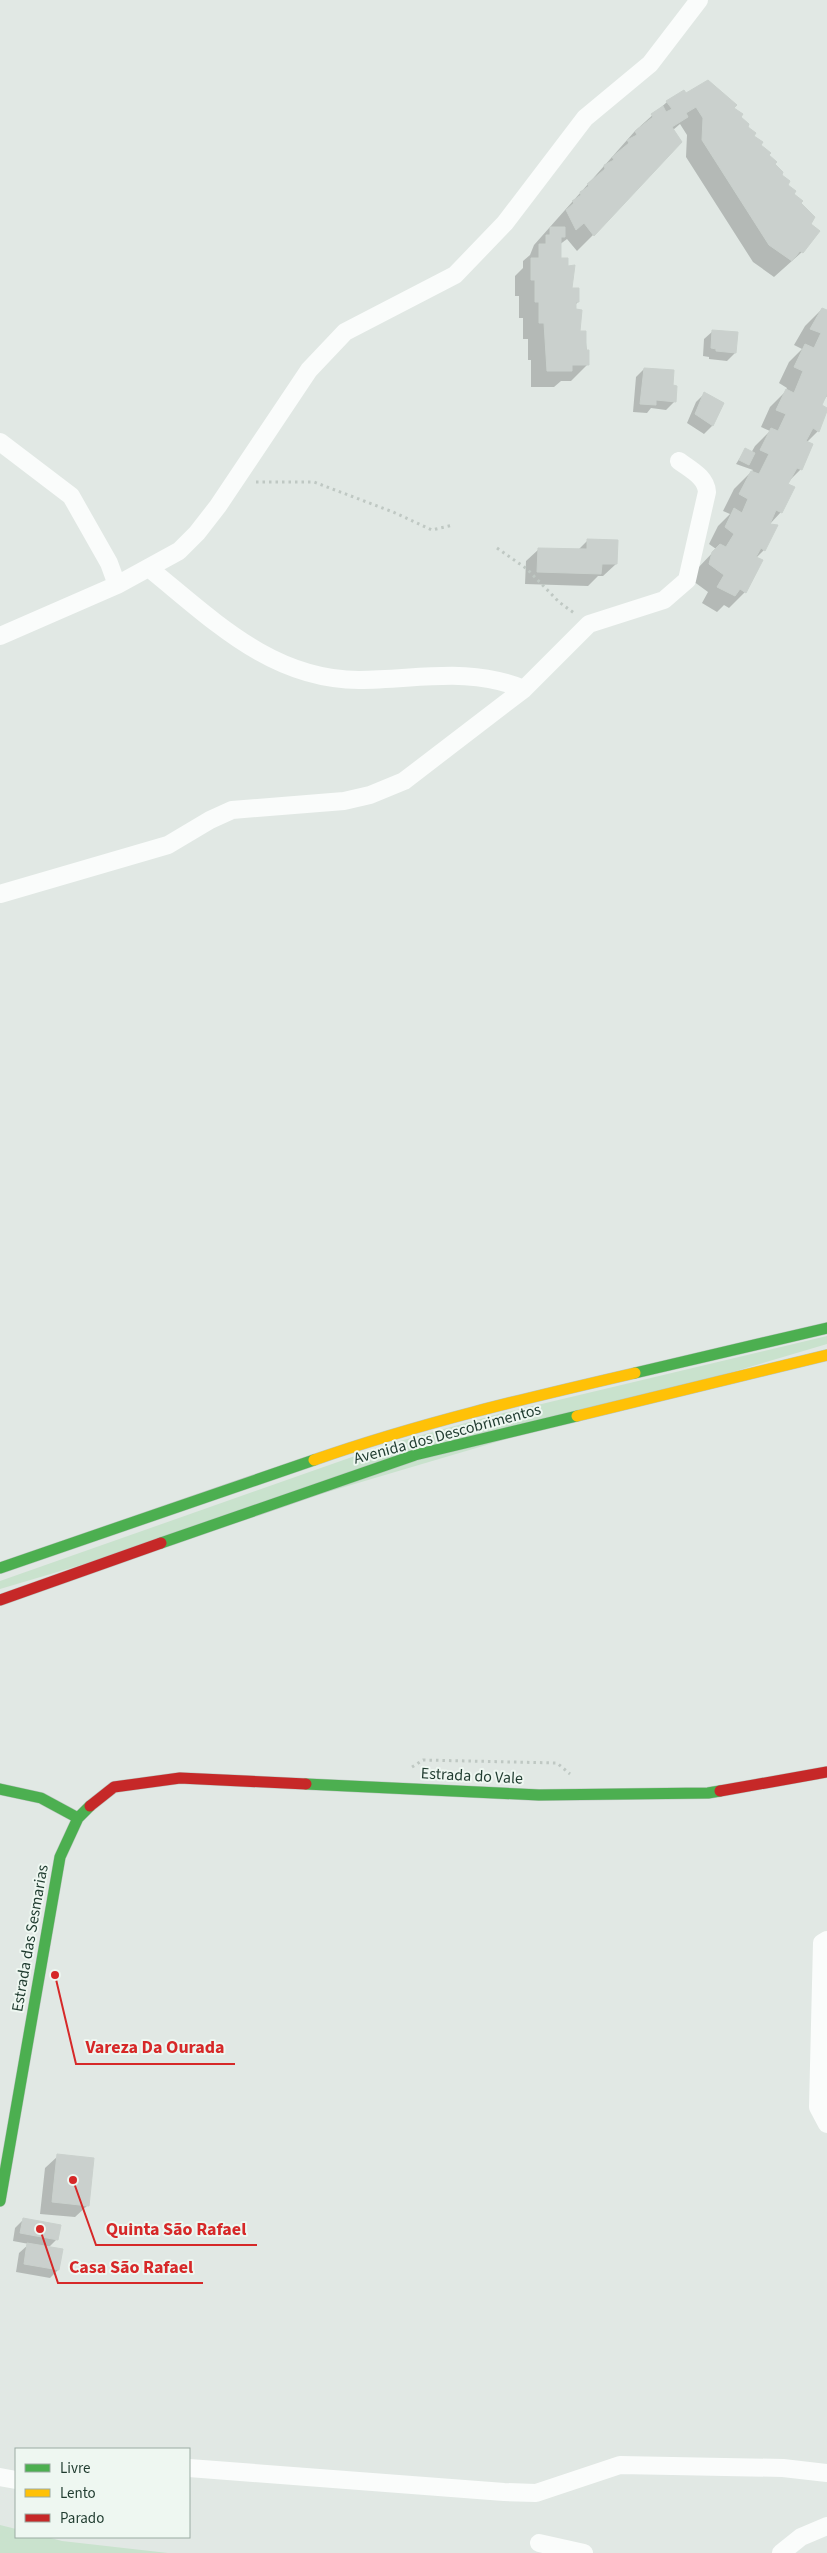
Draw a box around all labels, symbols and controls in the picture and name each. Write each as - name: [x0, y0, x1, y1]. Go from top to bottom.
- street label: Avenida dos Descobrimentos: [351, 1398, 544, 1470]
- street label: Estrada do Vale: [420, 1762, 524, 1790]
- street label: Estrada das Sesmarias: [6, 1863, 54, 2014]
- callout: Vareza Da Ourada: [76, 2031, 235, 2064]
- text: Vareza Da Ourada: [84, 2035, 225, 2060]
- callout: Quinta São Rafael: [96, 2212, 257, 2245]
- text: Quinta São Rafael: [106, 2217, 246, 2242]
- callout: Casa São Rafael: [58, 2250, 203, 2283]
- text: Casa São Rafael: [69, 2255, 193, 2280]
- legend: [15, 2448, 190, 2538]
- text: Livre: [60, 2458, 90, 2479]
- text: Lento: [60, 2483, 96, 2504]
- text: Parado: [60, 2508, 104, 2529]

